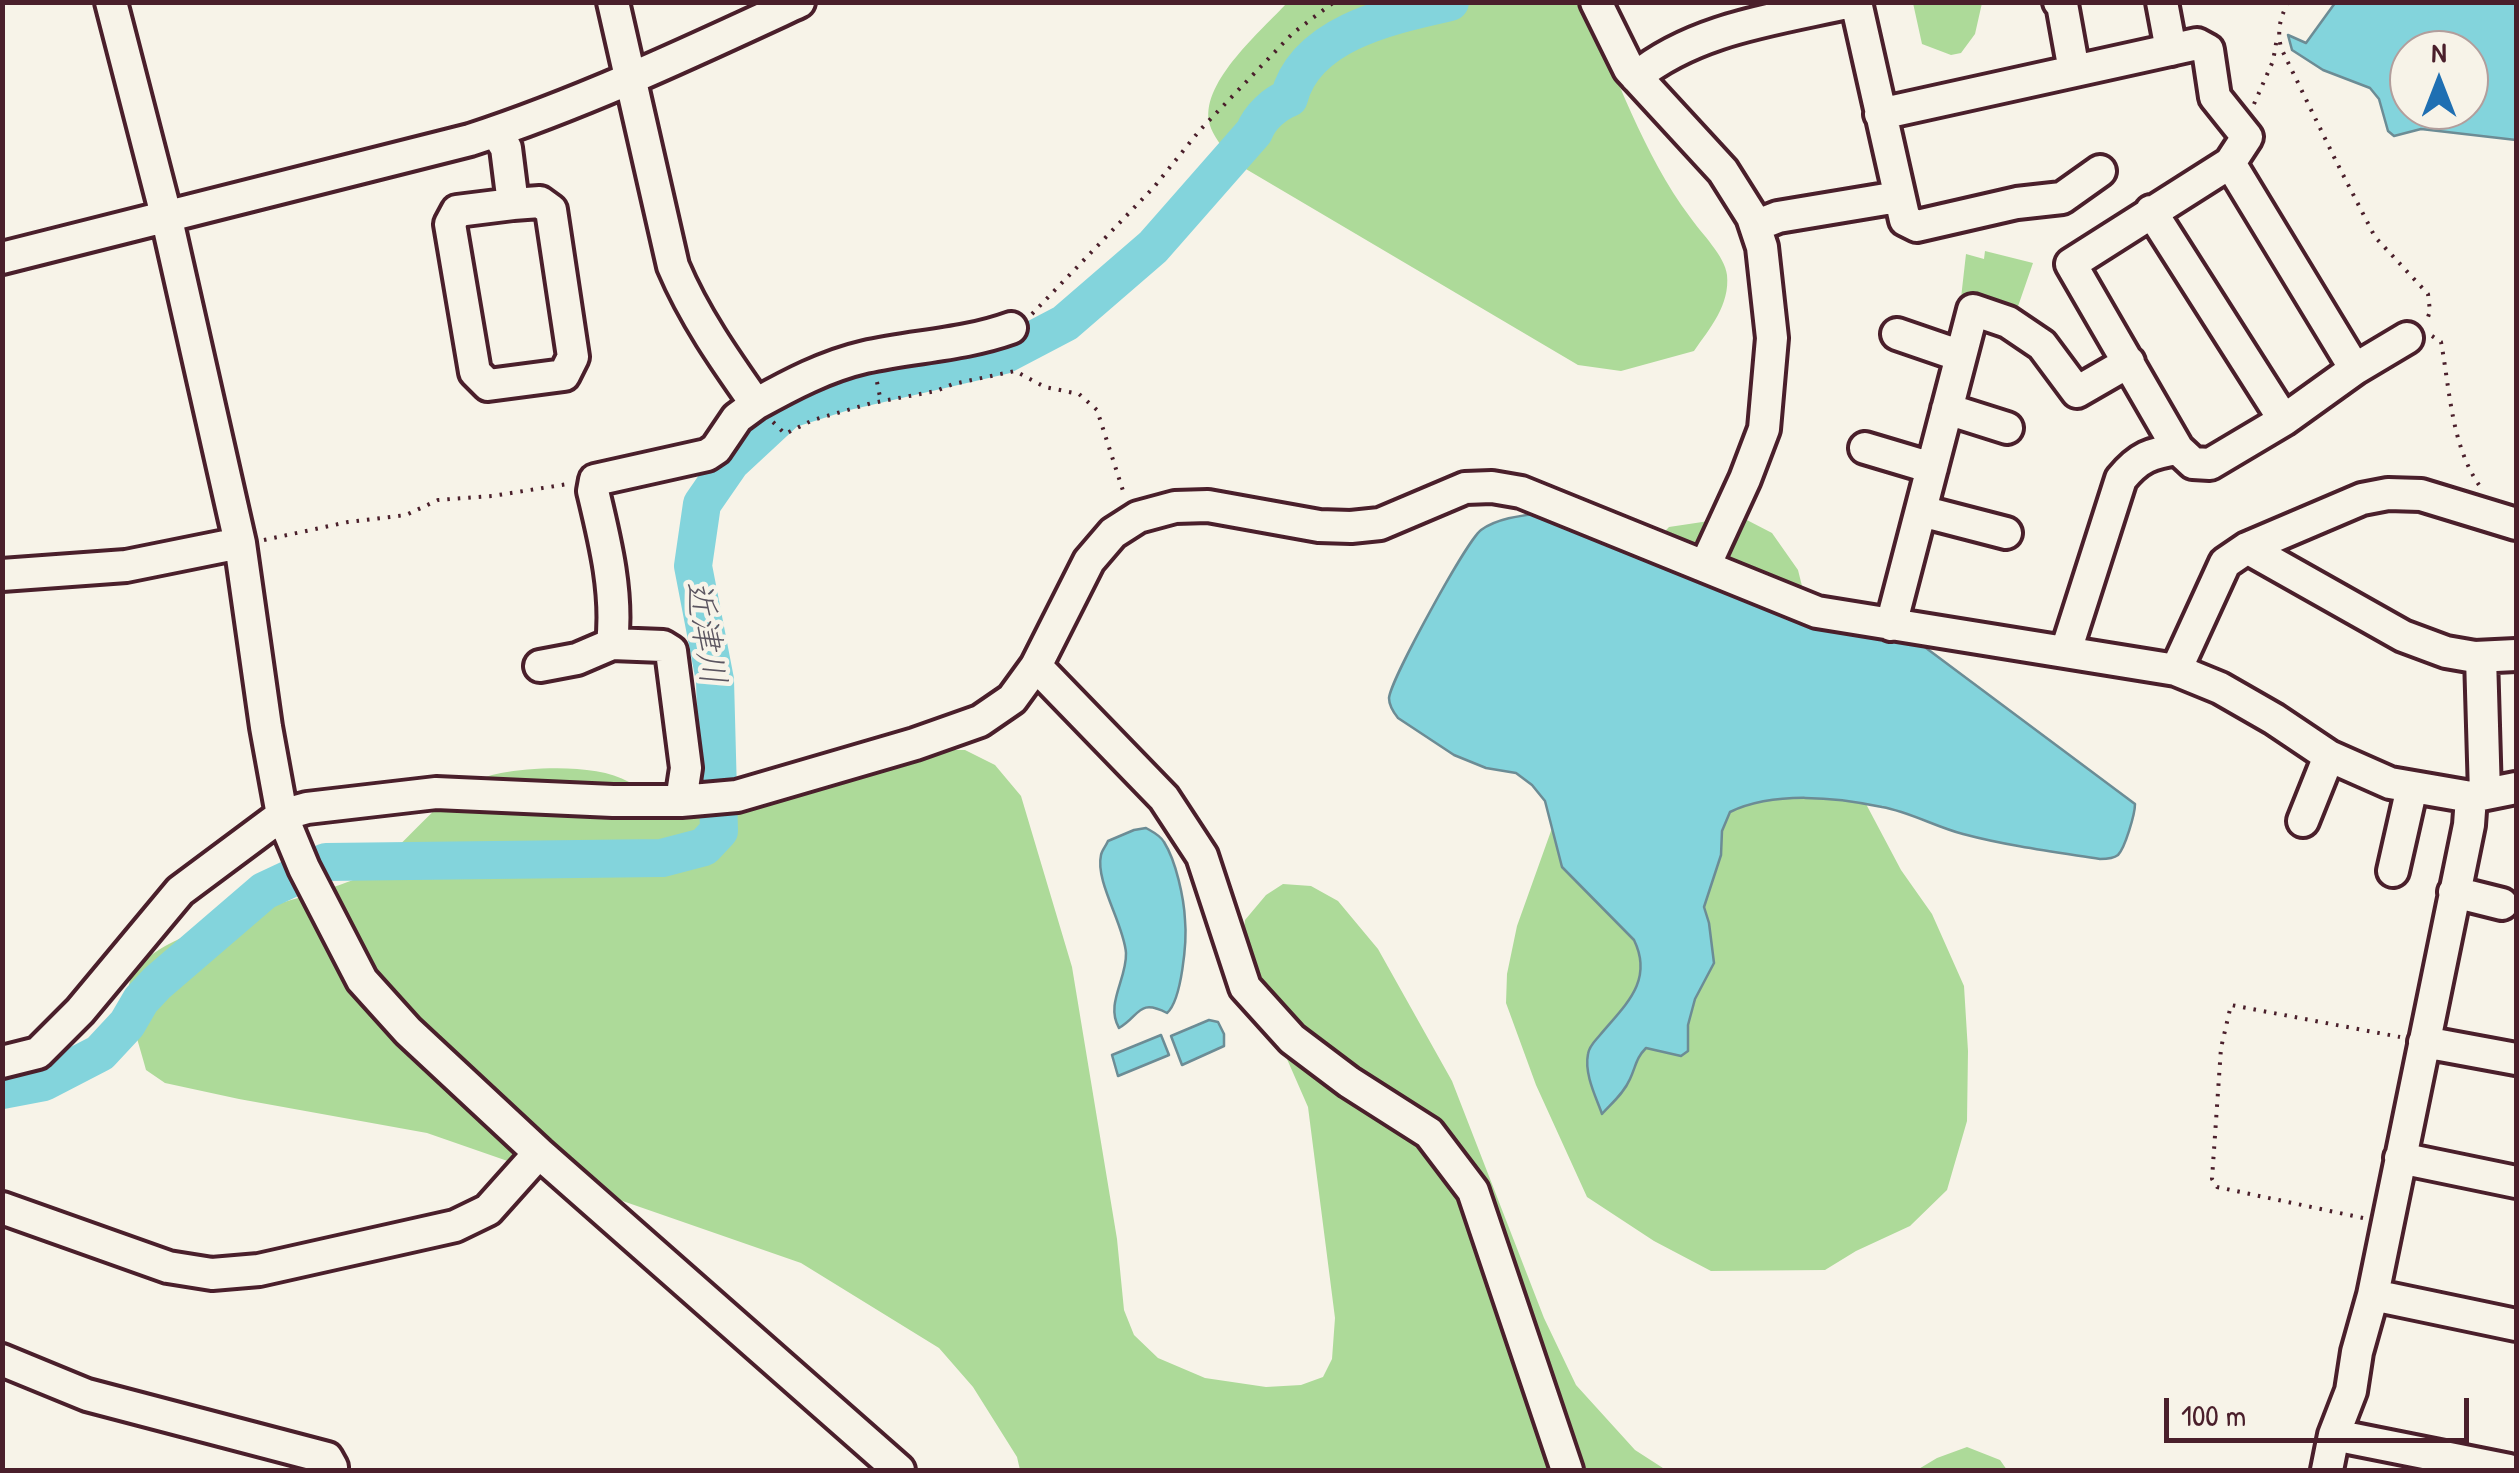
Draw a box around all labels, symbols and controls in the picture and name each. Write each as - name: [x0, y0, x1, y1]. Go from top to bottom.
- north arrow: [2389, 30, 2489, 130]
- text: N: [2432, 33, 2446, 71]
- water label: 近津川: [675, 578, 733, 688]
- scale bar: [2169, 1378, 2474, 1440]
- text: 100 m: [2181, 1395, 2246, 1435]

